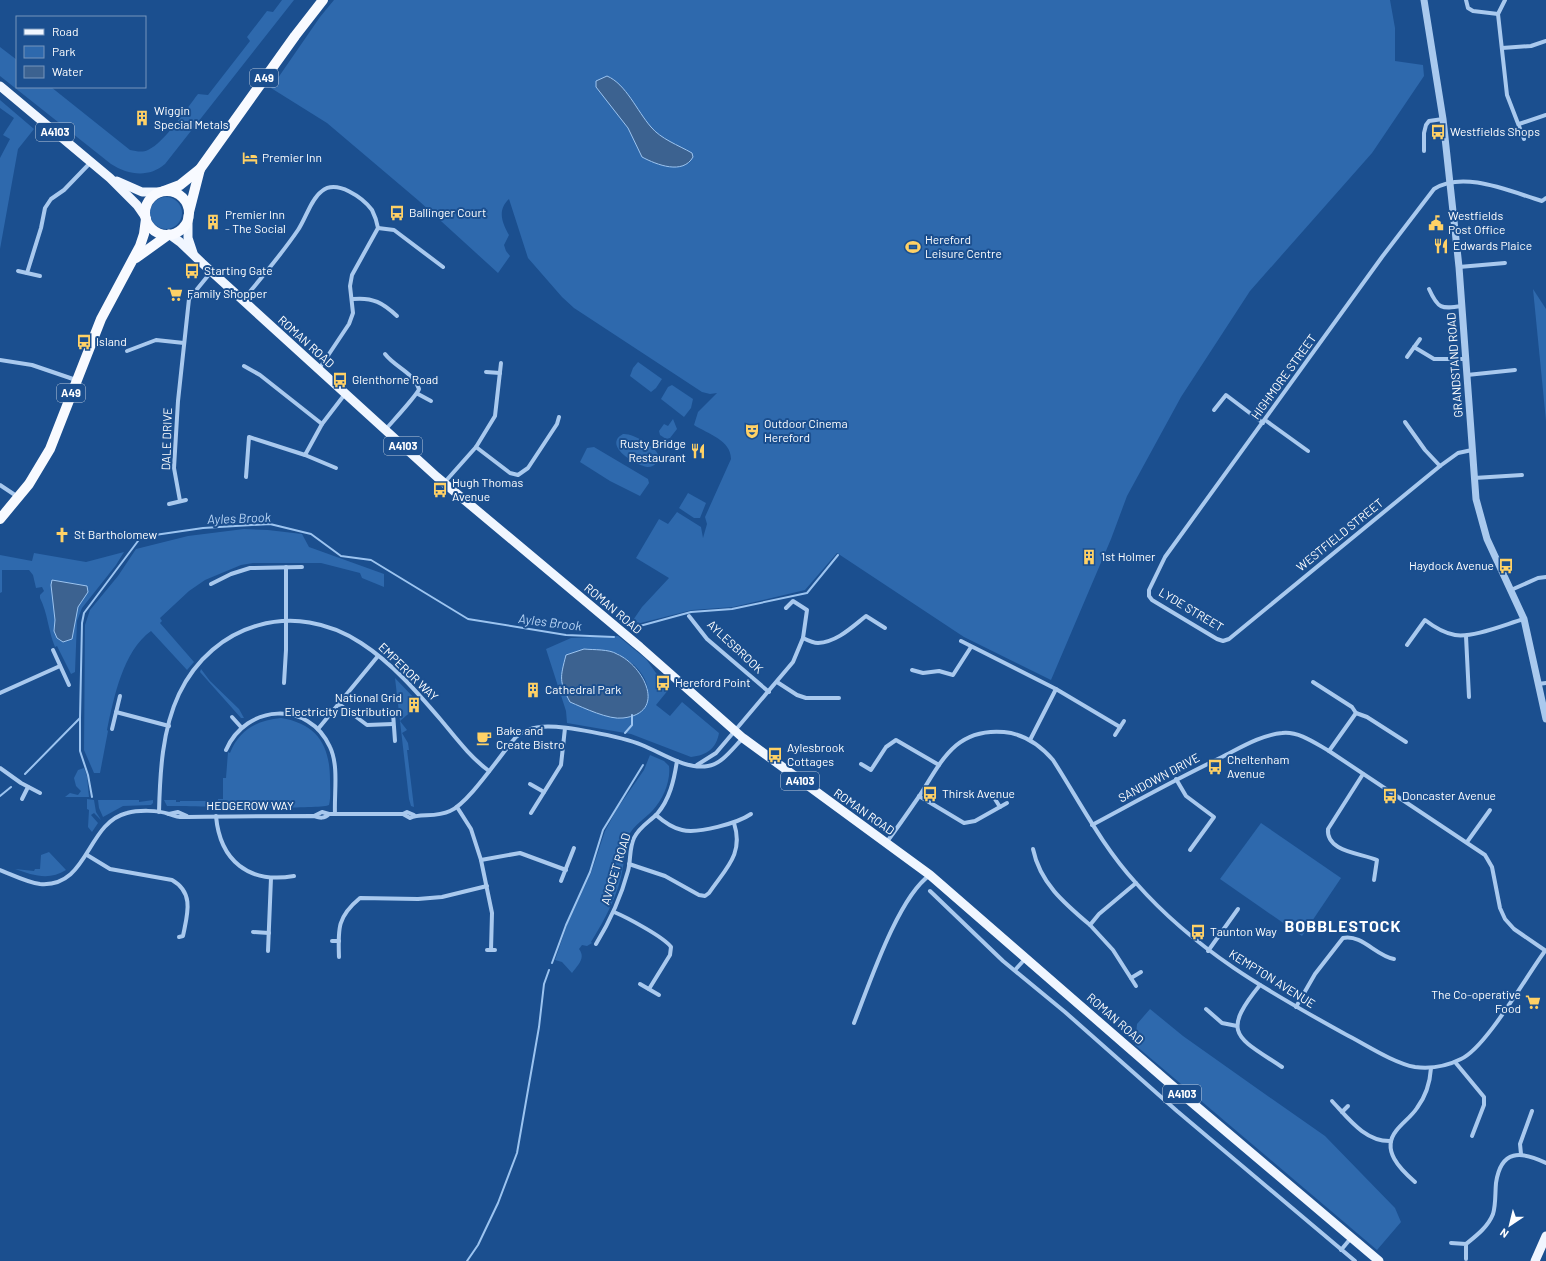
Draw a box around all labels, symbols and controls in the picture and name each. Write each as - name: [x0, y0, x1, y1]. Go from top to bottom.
- legend: [16, 16, 146, 88]
- text: Road: [52, 24, 79, 38]
- text: Park: [52, 44, 76, 58]
- text: Water: [52, 64, 84, 78]
- road number: A49: [250, 69, 278, 87]
- place label: Wiggin Special Metals: [154, 103, 229, 131]
- building icon: Wiggin Special Metals: [133, 109, 151, 127]
- road number: A4103: [36, 123, 74, 141]
- bus stop icon: Westfields Shops: [1429, 123, 1447, 141]
- place label: Westfields Shops: [1450, 124, 1540, 138]
- hotel icon: Premier Inn: [241, 149, 259, 167]
- place label: Premier Inn: [262, 150, 322, 164]
- bus stop icon: Ballinger Court: [388, 204, 406, 222]
- place label: Ballinger Court: [409, 205, 486, 219]
- place label: Premier Inn - The Social: [225, 207, 286, 235]
- place label: Westfields Post Office: [1448, 208, 1505, 236]
- building icon: Premier Inn - The Social: [204, 213, 222, 231]
- public building icon: Westfields Post Office: [1427, 214, 1445, 232]
- place label: Hereford Leisure Centre: [925, 232, 1002, 260]
- restaurant icon: Edwards Plaice: [1432, 237, 1450, 255]
- sports icon: Hereford Leisure Centre: [904, 238, 922, 256]
- place label: Edwards Plaice: [1453, 238, 1532, 252]
- bus stop icon: Starting Gate: [183, 262, 201, 280]
- place label: Starting Gate: [204, 263, 273, 277]
- supermarket icon: Family Shopper: [166, 285, 184, 303]
- place label: Family Shopper: [187, 286, 268, 300]
- street label: ROMAN ROAD: [276, 312, 338, 370]
- street label: GRANDSTAND ROAD: [1443, 312, 1465, 418]
- street label: HIGHMORE STREET: [1248, 331, 1319, 422]
- bus stop icon: Island: [75, 333, 93, 351]
- place label: Island: [96, 334, 127, 348]
- bus stop icon: Glenthorne Road: [331, 371, 349, 389]
- place label: Glenthorne Road: [352, 372, 438, 386]
- road number: A49: [57, 384, 85, 402]
- street label: DALE DRIVE: [158, 407, 174, 471]
- place label: Outdoor Cinema Hereford: [764, 416, 848, 444]
- theatre icon: Outdoor Cinema Hereford: [743, 422, 761, 440]
- place label: Rusty Bridge Restaurant: [620, 436, 686, 464]
- road number: A4103: [384, 437, 422, 455]
- restaurant icon: Rusty Bridge Restaurant: [689, 442, 707, 460]
- place label: Hugh Thomas Avenue: [452, 475, 523, 503]
- bus stop icon: Hugh Thomas Avenue: [431, 481, 449, 499]
- street label: WESTFIELD STREET: [1293, 495, 1386, 573]
- water label: Ayles Brook: [207, 509, 272, 527]
- church icon: St Bartholomew: [53, 526, 71, 544]
- place label: St Bartholomew: [74, 527, 158, 541]
- building icon: 1st Holmer: [1080, 548, 1098, 566]
- place label: 1st Holmer: [1101, 549, 1156, 563]
- bus stop icon: Haydock Avenue: [1497, 557, 1515, 575]
- place label: Haydock Avenue: [1409, 558, 1494, 572]
- street label: ROMAN ROAD: [582, 580, 645, 636]
- street label: LYDE STREET: [1157, 584, 1226, 634]
- water label: Ayles Brook: [517, 610, 583, 634]
- street label: AYLESBROOK: [705, 617, 767, 676]
- street label: EMPEROR WAY: [376, 639, 442, 703]
- bus stop icon: Hereford Point: [654, 674, 672, 692]
- place label: Hereford Point: [675, 675, 751, 689]
- building icon: Cathedral Park: [524, 681, 542, 699]
- place label: Cathedral Park: [545, 682, 621, 696]
- place label: National Grid Electricity Distribution: [284, 690, 402, 718]
- building icon: National Grid Electricity Distribution: [405, 696, 423, 714]
- place label: Bake and Create Bistro: [496, 723, 565, 751]
- cafe icon: Bake and Create Bistro: [475, 729, 493, 747]
- place label: Aylesbrook Cottages: [787, 740, 844, 768]
- bus stop icon: Aylesbrook Cottages: [766, 746, 784, 764]
- street label: SANDOWN DRIVE: [1116, 750, 1202, 804]
- place label: Cheltenham Avenue: [1227, 752, 1289, 780]
- bus stop icon: Cheltenham Avenue: [1206, 758, 1224, 776]
- road number: A4103: [781, 772, 819, 790]
- street label: ROMAN ROAD: [832, 785, 898, 837]
- bus stop icon: Thirsk Avenue: [921, 785, 939, 803]
- place label: Thirsk Avenue: [942, 786, 1015, 800]
- bus stop icon: Doncaster Avenue: [1381, 787, 1399, 805]
- place label: Doncaster Avenue: [1402, 788, 1496, 802]
- street label: HEDGEROW WAY: [206, 798, 294, 812]
- street label: AVOCET ROAD: [597, 831, 633, 906]
- district label: BOBBLESTOCK: [1284, 916, 1402, 935]
- bus stop icon: Taunton Way: [1189, 923, 1207, 941]
- place label: Taunton Way: [1210, 924, 1277, 938]
- street label: KEMPTON AVENUE: [1227, 946, 1318, 1010]
- place label: The Co-operative Food: [1431, 987, 1521, 1015]
- street label: ROMAN ROAD: [1084, 990, 1147, 1047]
- supermarket icon: The Co-operative Food: [1524, 993, 1542, 1011]
- road number: A4103: [1163, 1085, 1201, 1103]
- north arrow: [1490, 1205, 1530, 1245]
- text: N: [1497, 1226, 1511, 1241]

